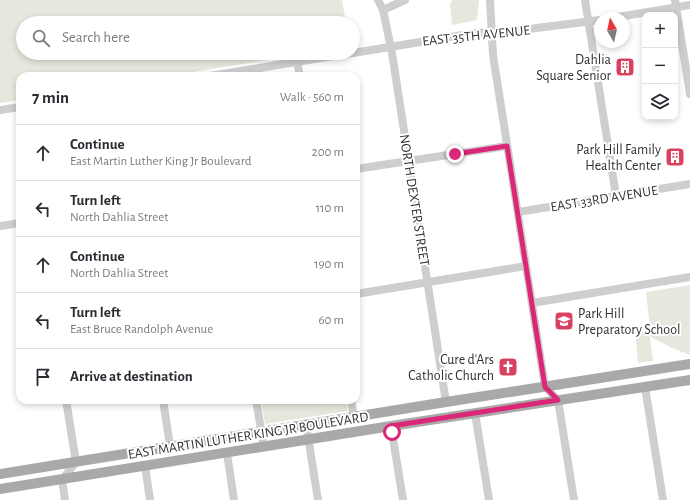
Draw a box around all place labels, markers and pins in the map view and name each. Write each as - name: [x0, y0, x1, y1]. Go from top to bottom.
- place label: Dahlia Square Senior: [536, 53, 612, 83]
- building icon: Dahlia Square Senior: [614, 56, 636, 78]
- place label: Park Hill Family Health Center: [576, 143, 661, 173]
- building icon: Park Hill Family Health Center: [664, 146, 686, 168]
- place label: Park Hill Preparatory School: [578, 307, 681, 337]
- school or university icon: Park Hill Preparatory School: [553, 310, 575, 332]
- place label: Cure d'Ars Catholic Church: [408, 353, 494, 383]
- church icon: Cure d'Ars Catholic Church: [497, 356, 519, 378]

